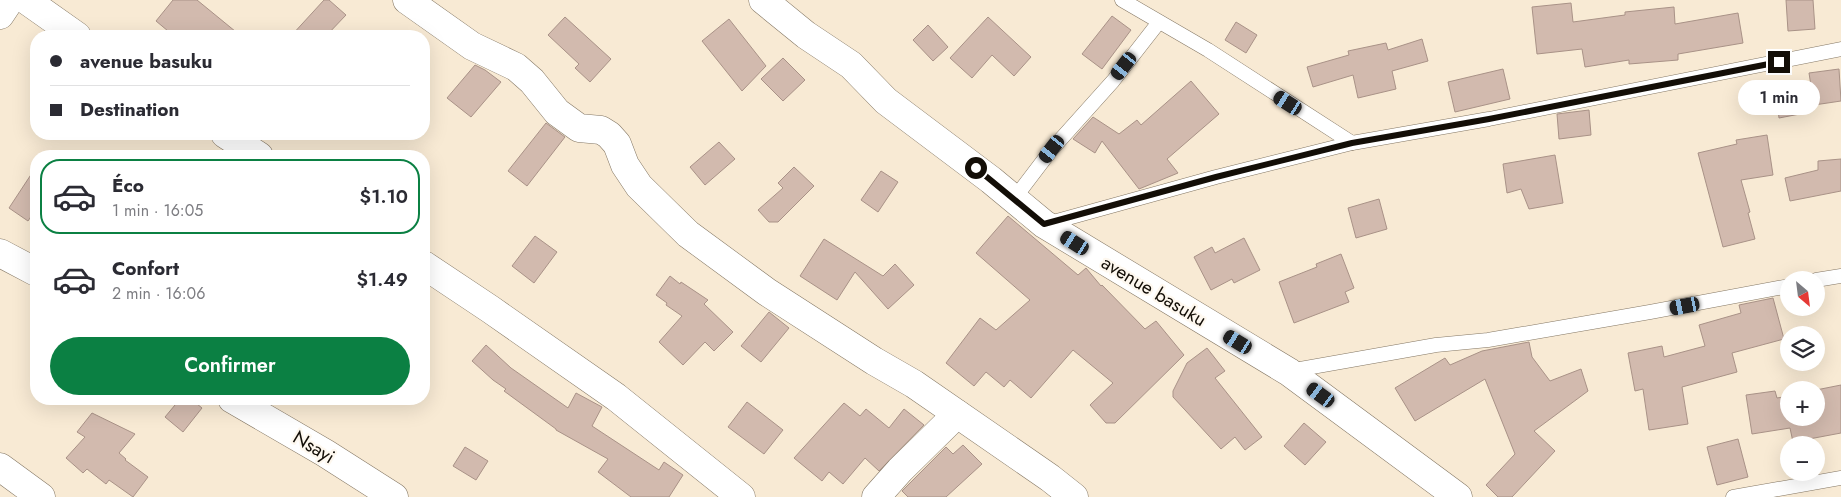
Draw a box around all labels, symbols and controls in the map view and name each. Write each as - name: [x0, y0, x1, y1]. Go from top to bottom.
- text: avenue basuku: [80, 48, 212, 75]
- car: [1108, 50, 1139, 82]
- route end: [1768, 51, 1790, 73]
- callout: 1 min: [1738, 80, 1820, 114]
- text: 1 min: [1760, 86, 1798, 109]
- car: [1271, 89, 1304, 117]
- text: Destination: [80, 96, 179, 123]
- car: [1036, 133, 1067, 165]
- route start: [965, 157, 987, 179]
- text: Éco: [112, 172, 144, 199]
- icon: car: [52, 174, 97, 219]
- text: $1.10: [360, 183, 408, 210]
- text: 1 min · 16:05: [112, 199, 203, 222]
- car: [1058, 229, 1091, 257]
- street label: avenue basuku: [1096, 249, 1212, 333]
- text: Confort: [112, 255, 179, 282]
- icon: car: [52, 257, 97, 302]
- text: $1.49: [356, 266, 408, 293]
- north arrow: [1780, 271, 1825, 316]
- map controls: [1780, 271, 1825, 481]
- text: 2 min · 16:06: [112, 282, 205, 305]
- car: [1668, 296, 1701, 316]
- button: layers: [1780, 326, 1825, 371]
- car: [1221, 328, 1254, 356]
- button: Confirmer: [50, 337, 410, 395]
- car: [1304, 380, 1337, 410]
- button: +: [1780, 381, 1825, 426]
- street label: Nsayi: [288, 424, 340, 470]
- button: −: [1780, 436, 1825, 481]

